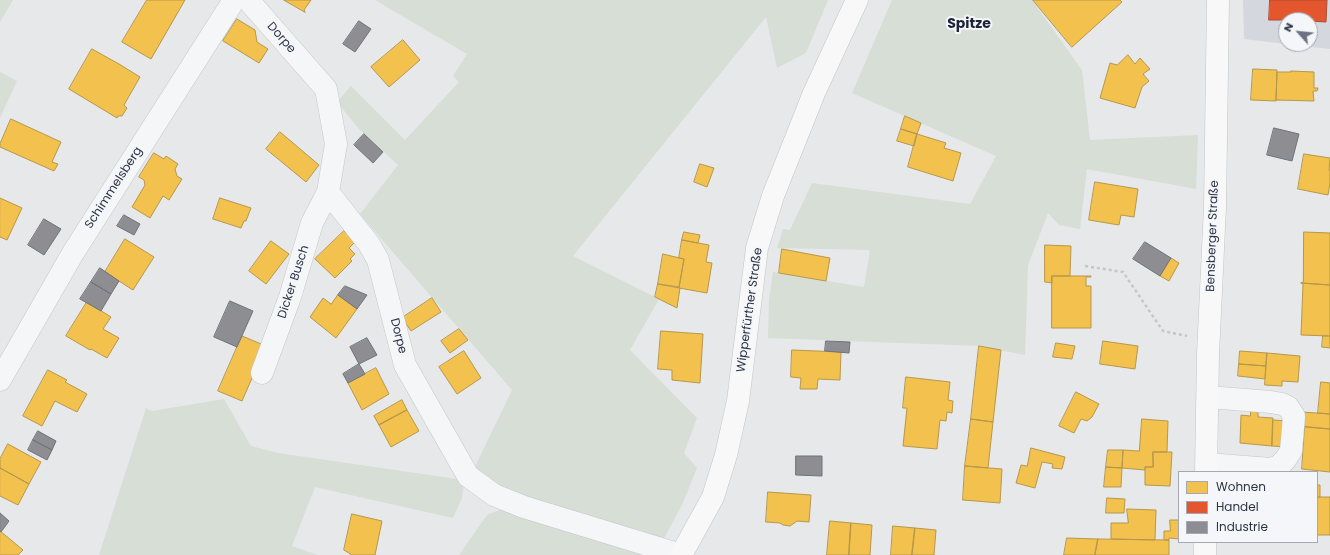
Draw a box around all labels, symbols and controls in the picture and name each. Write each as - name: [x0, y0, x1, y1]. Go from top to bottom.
- north arrow: [1278, 12, 1318, 52]
- district label: Spitze: [947, 16, 991, 32]
- street label: Dorpe: [264, 20, 298, 56]
- text: N: [1279, 20, 1297, 34]
- street label: Schimmelsberg: [82, 144, 146, 232]
- street label: Bensberger Straße: [1204, 180, 1222, 292]
- street label: Dicker Busch: [275, 243, 313, 321]
- street label: Wipperfürther Straße: [734, 247, 766, 373]
- street label: Dorpe: [387, 317, 409, 355]
- legend: [1178, 471, 1318, 543]
- text: Wohnen: [1216, 478, 1266, 495]
- text: Handel: [1216, 498, 1259, 515]
- text: Industrie: [1216, 518, 1268, 535]

